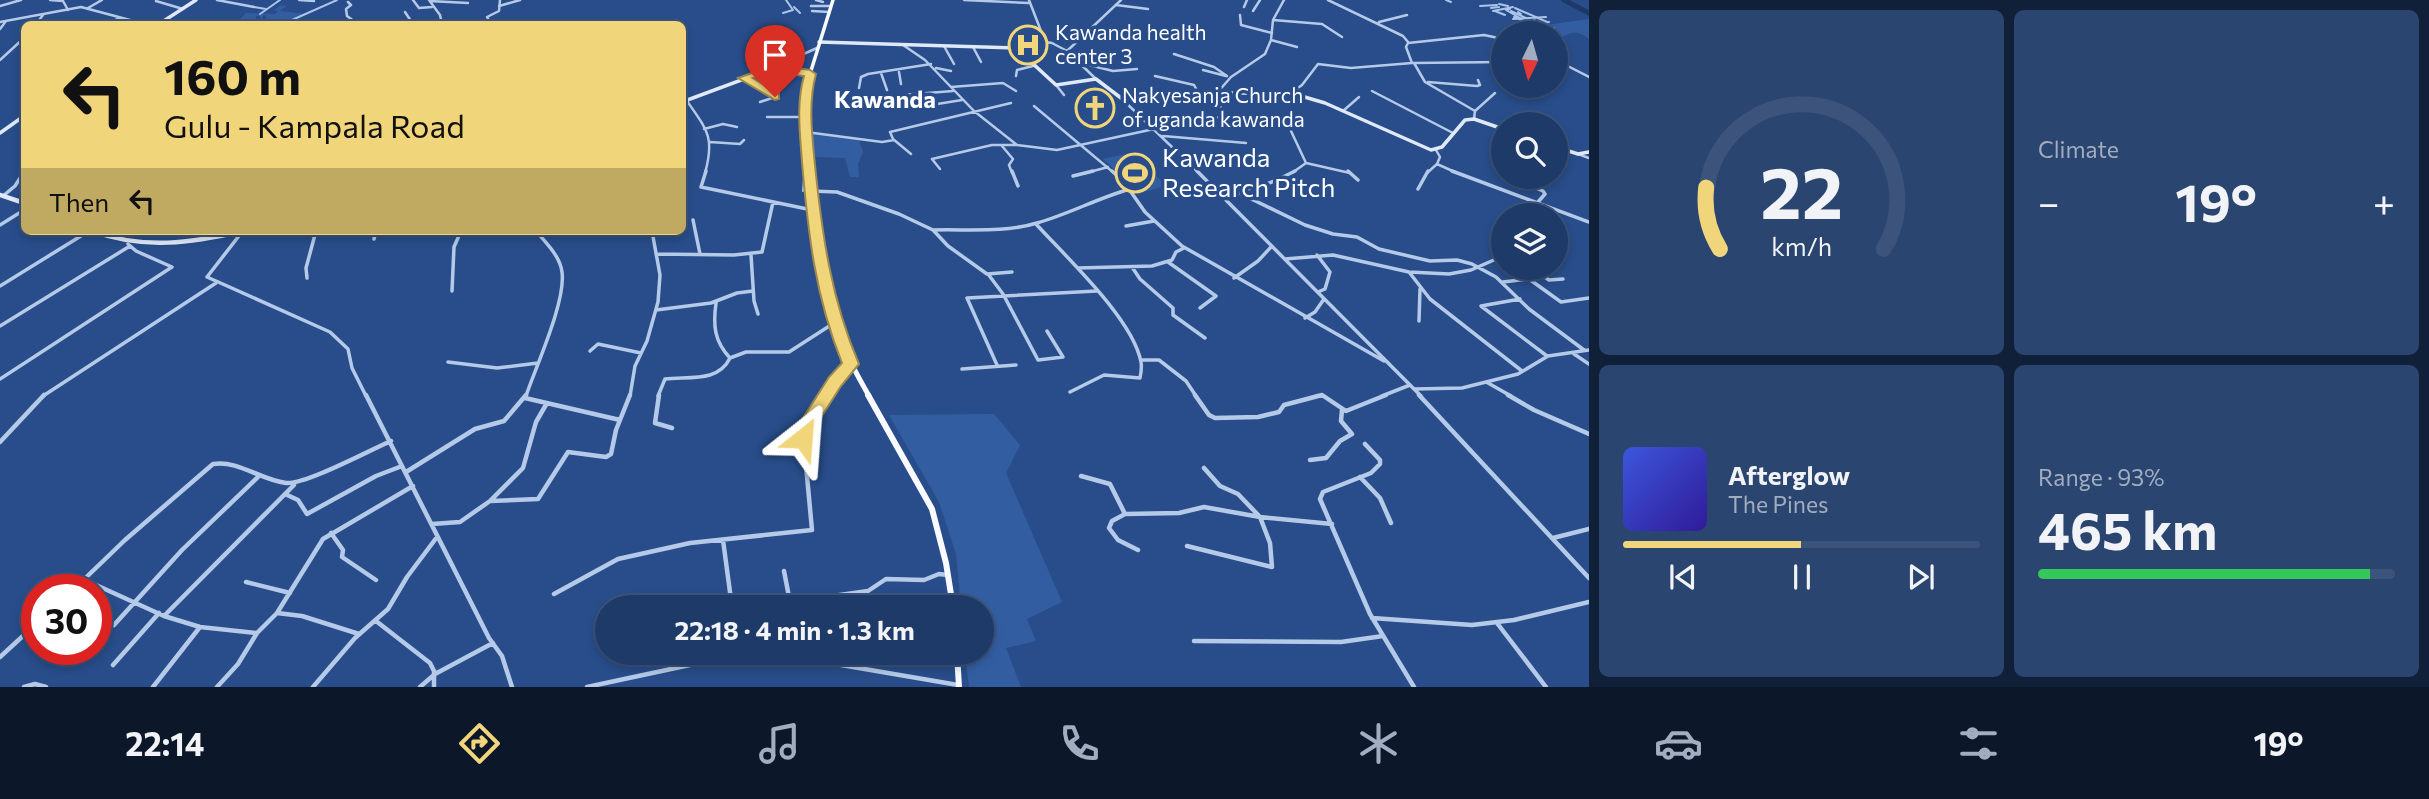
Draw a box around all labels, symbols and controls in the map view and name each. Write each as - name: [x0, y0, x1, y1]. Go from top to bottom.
- place label: Kawanda health center 3: [1055, 19, 1207, 68]
- north arrow: [1491, 21, 1568, 98]
- map controls: [1491, 21, 1568, 280]
- hospital icon: Kawanda health center 3: [1007, 24, 1049, 66]
- pin: [745, 25, 805, 97]
- icon: arrive: [756, 36, 794, 74]
- text: 160 m: [164, 45, 301, 105]
- icon: left: [49, 49, 140, 140]
- place label: Nakyesanja Church of uganda kawanda: [1122, 82, 1305, 131]
- district label: Kawanda: [834, 84, 936, 113]
- church icon: Nakyesanja Church of uganda kawanda: [1074, 87, 1116, 129]
- text: Gulu - Kampala Road: [164, 105, 465, 145]
- button: search: [1491, 112, 1568, 189]
- text: Climate: [2038, 135, 2119, 163]
- place label: Kawanda Research Pitch: [1162, 141, 1335, 202]
- text: 22: [1760, 145, 1843, 234]
- sports icon: Kawanda Research Pitch: [1114, 152, 1156, 194]
- text: 19°: [2175, 169, 2257, 233]
- text: −: [2038, 178, 2060, 225]
- text: +: [2373, 178, 2395, 225]
- icon: left: [123, 182, 161, 220]
- text: Then: [49, 186, 109, 217]
- button: layers: [1491, 203, 1568, 280]
- text: km/h: [1771, 230, 1832, 260]
- position arrow: [766, 401, 840, 475]
- text: Afterglow: [1728, 459, 1850, 490]
- text: Range · 93%: [2038, 463, 2164, 491]
- text: The Pines: [1728, 490, 1829, 518]
- text: 465 km: [2038, 497, 2217, 561]
- icon: previous: [1664, 558, 1702, 596]
- icon: pause: [1783, 558, 1821, 596]
- icon: next: [1902, 558, 1940, 596]
- speed limit sign: 30: [21, 574, 112, 665]
- text: 22:18 · 4 min · 1.3 km: [674, 614, 915, 645]
- icon: directions: [455, 719, 504, 768]
- icon: music: [755, 719, 804, 768]
- icon: phone: [1055, 719, 1104, 768]
- icon: climate: [1354, 719, 1403, 768]
- icon: car: [1654, 719, 1703, 768]
- icon: filters: [1954, 719, 2003, 768]
- text: 22:14: [125, 723, 204, 763]
- text: 19°: [2253, 723, 2304, 763]

